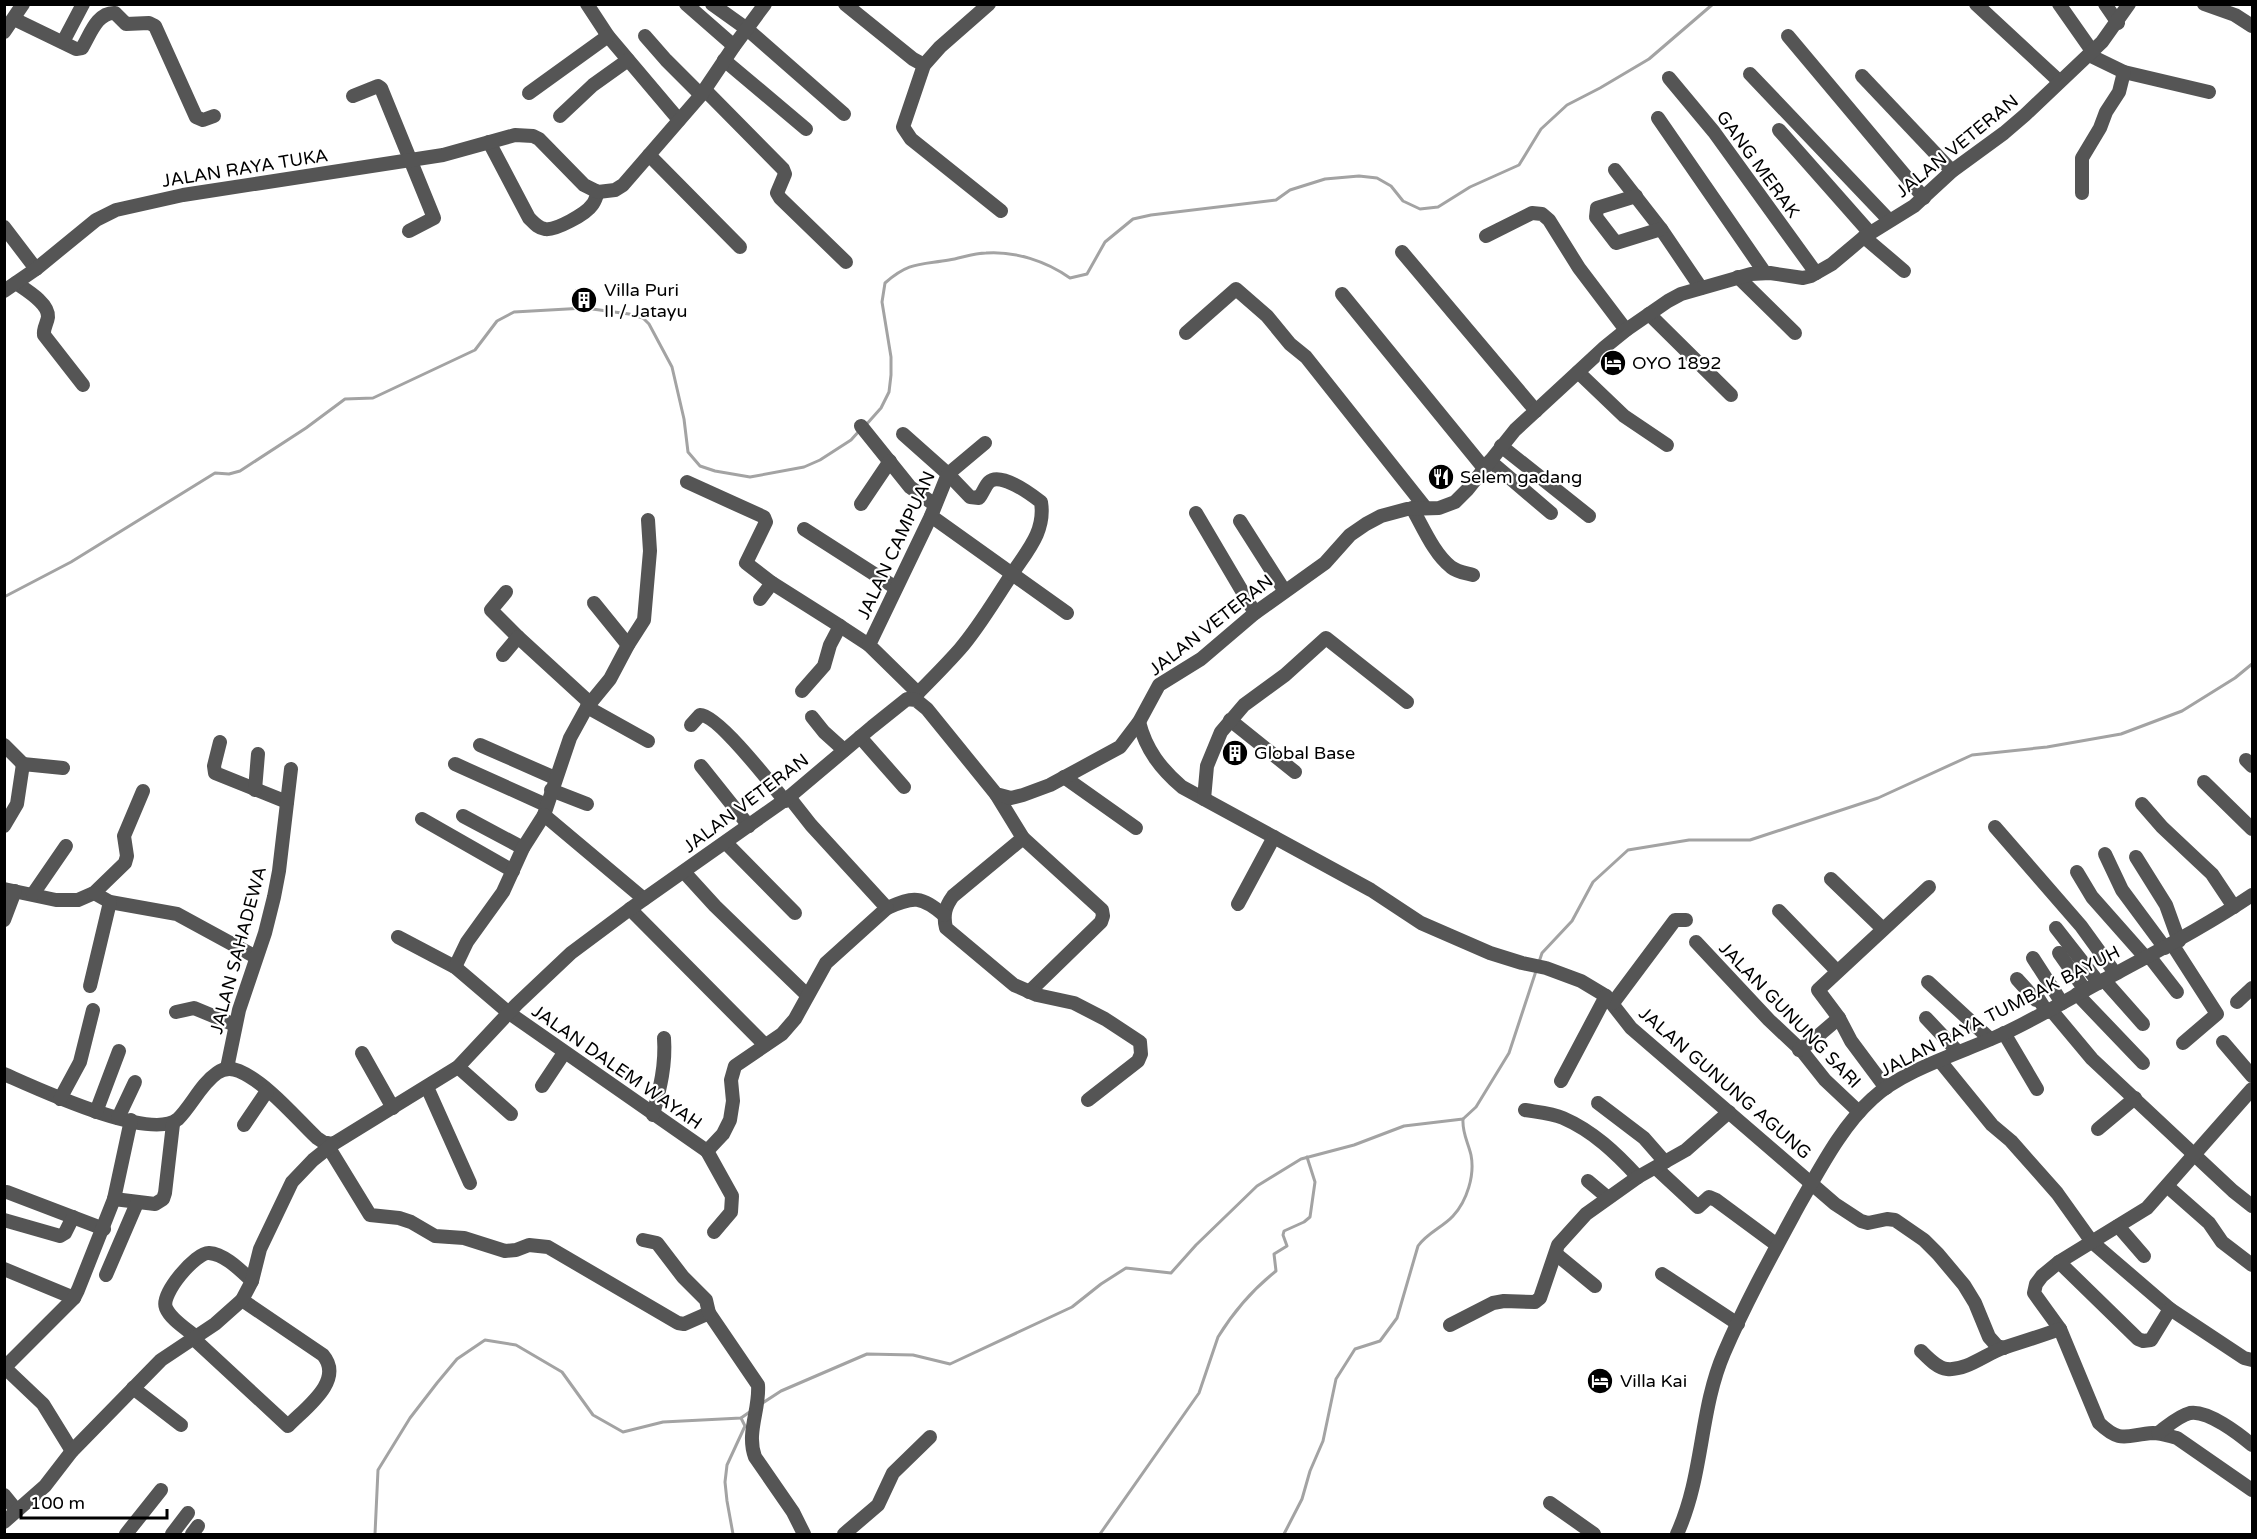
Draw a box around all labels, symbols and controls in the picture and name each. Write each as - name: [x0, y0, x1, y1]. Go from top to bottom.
- street label: JALAN VETERAN: [1891, 90, 2023, 202]
- street label: GANG MERAK: [1712, 106, 1804, 222]
- street label: JALAN RAYA TUKA: [160, 144, 330, 192]
- place label: Villa Puri II / Jatayu: [604, 279, 687, 322]
- building icon: Villa Puri II / Jatayu: [569, 285, 599, 315]
- hotel icon: OYO 1892: [1598, 348, 1628, 378]
- place label: OYO 1892: [1632, 352, 1722, 374]
- restaurant icon: Selem gadang: [1426, 462, 1456, 492]
- place label: Selem gadang: [1460, 466, 1582, 488]
- street label: JALAN CAMPUAN: [852, 467, 940, 623]
- street label: JALAN VETERAN: [1145, 570, 1277, 680]
- building icon: Global Base: [1220, 738, 1250, 768]
- place label: Global Base: [1254, 742, 1355, 764]
- street label: JALAN VETERAN: [679, 749, 813, 857]
- street label: JALAN SAHADEWA: [205, 864, 271, 1036]
- street label: JALAN GUNUNG SARI: [1714, 937, 1866, 1093]
- street label: JALAN RAYA TUMBAK BAYUH: [1876, 941, 2124, 1081]
- street label: JALAN DALEM WAYAH: [528, 1000, 706, 1134]
- street label: JALAN GUNUNG AGUNG: [1634, 1002, 1816, 1164]
- hotel icon: Villa Kai: [1585, 1366, 1615, 1396]
- place label: Villa Kai: [1620, 1370, 1687, 1392]
- scale bar: [21, 1482, 166, 1520]
- text: 100 m: [30, 1492, 85, 1514]

